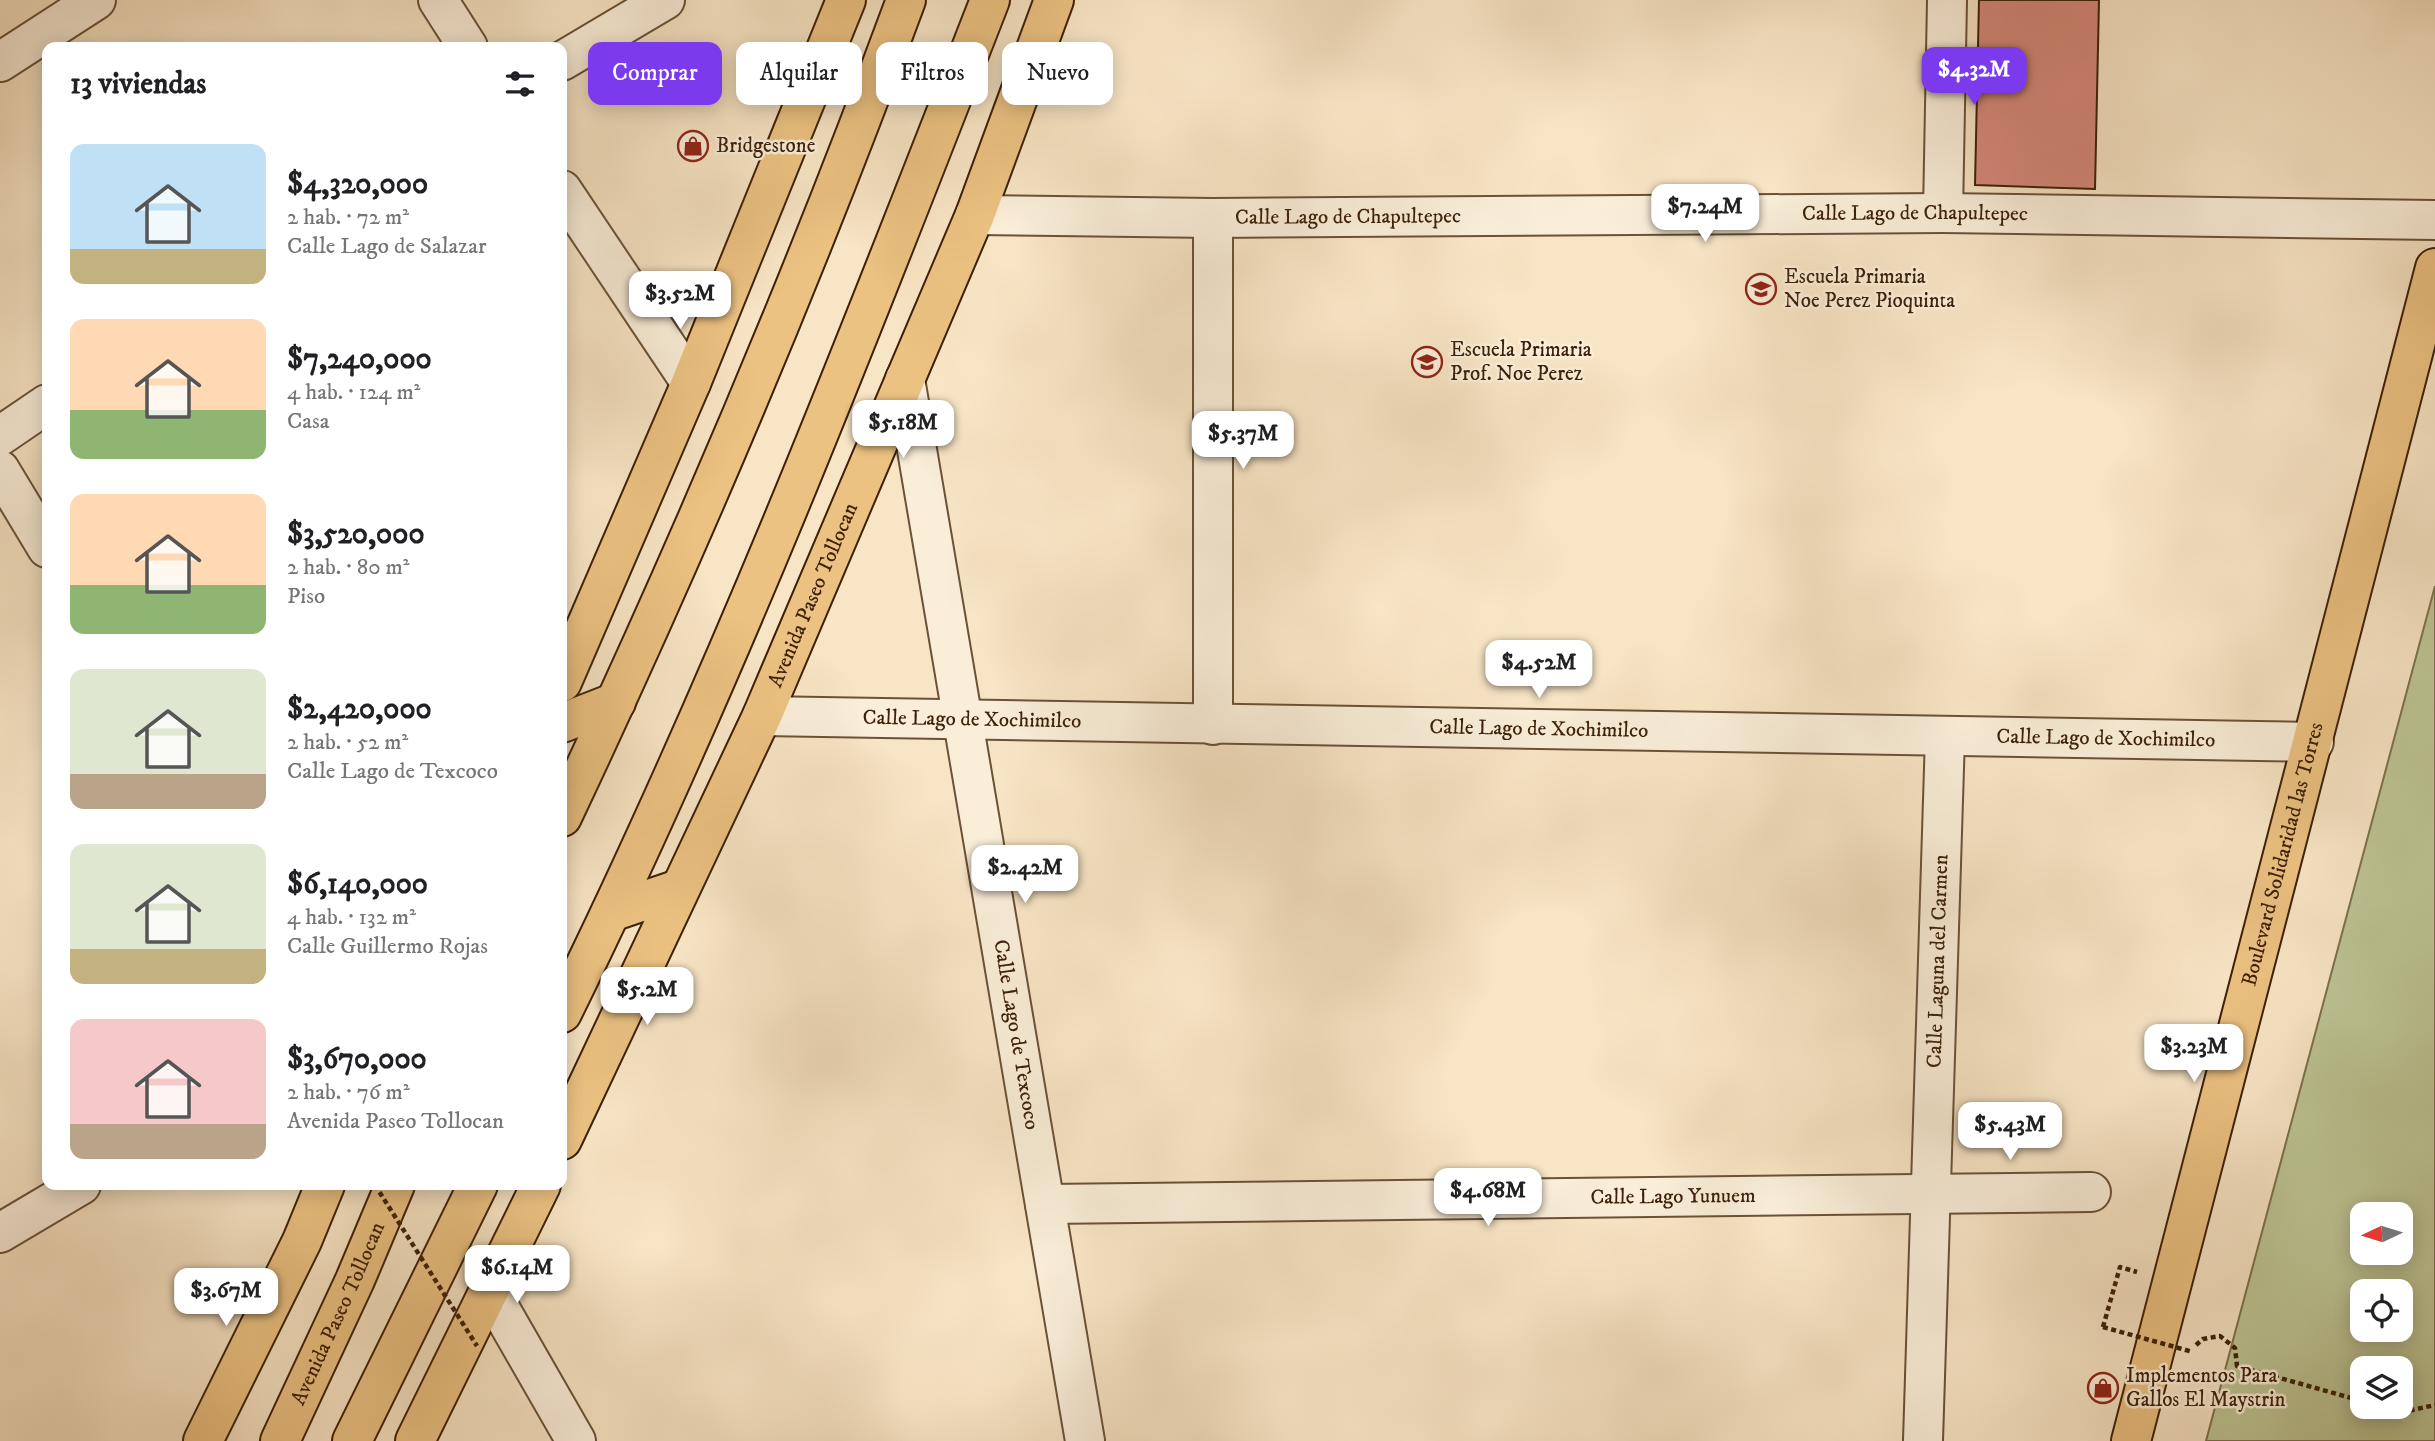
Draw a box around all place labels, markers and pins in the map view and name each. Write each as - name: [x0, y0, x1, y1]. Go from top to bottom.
- pin: $4.32M: [1917, 48, 2031, 107]
- shop icon: Bridgestone: [676, 129, 710, 163]
- place label: Bridgestone: [716, 133, 816, 159]
- pin: $7.24M: [1648, 184, 1762, 244]
- place label: Escuela Primaria Noe Perez Pioquinta: [1784, 264, 1955, 314]
- pin: $3.52M: [623, 272, 737, 331]
- school or university icon: Escuela Primaria Noe Perez Pioquinta: [1744, 272, 1778, 306]
- place label: Escuela Primaria Prof. Noe Perez: [1450, 337, 1592, 387]
- school or university icon: Escuela Primaria Prof. Noe Perez: [1410, 345, 1444, 379]
- pin: $5.18M: [846, 400, 960, 460]
- pin: $5.37M: [1186, 412, 1300, 471]
- pin: $4.52M: [1482, 640, 1596, 700]
- pin: $2.42M: [968, 846, 1082, 905]
- pin: $5.2M: [598, 968, 696, 1027]
- pin: $3.23M: [2137, 1024, 2251, 1084]
- pin: $5.43M: [1953, 1102, 2067, 1162]
- pin: $4.68M: [1431, 1168, 1545, 1228]
- pin: $6.14M: [460, 1246, 574, 1305]
- pin: $3.67M: [169, 1268, 283, 1328]
- place label: Implementos Para Gallos El Maystrin: [2126, 1363, 2285, 1413]
- shop icon: Implementos Para Gallos El Maystrin: [2086, 1371, 2120, 1405]

